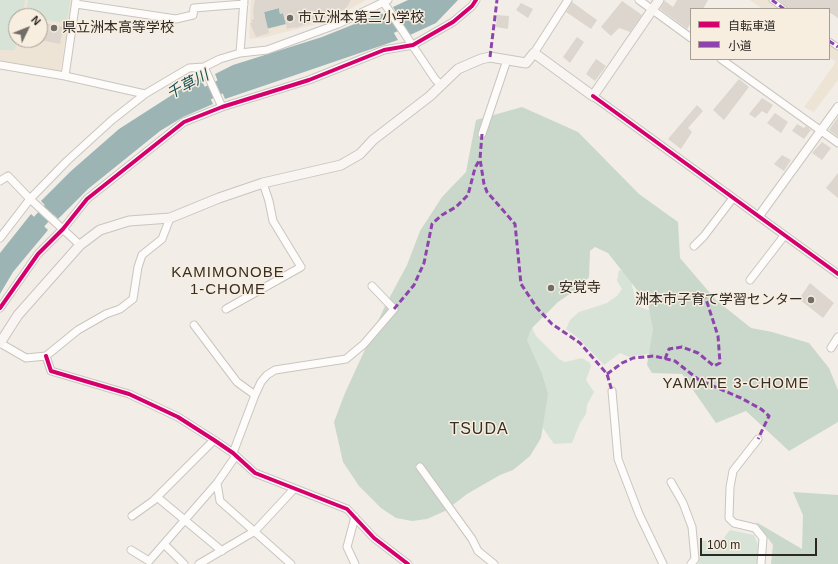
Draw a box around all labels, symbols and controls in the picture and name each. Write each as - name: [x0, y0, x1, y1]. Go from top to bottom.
- north arrow: [8, 8, 48, 48]
- legend: [690, 8, 830, 60]
- place label: 市立洲本第三小学校: [298, 10, 424, 26]
- text: N: [29, 13, 43, 27]
- marker: 市立洲本第三小学校: [285, 13, 295, 23]
- text: 自転車道: [728, 19, 776, 33]
- place label: 県立洲本高等学校: [62, 20, 174, 36]
- marker: 県立洲本高等学校: [49, 23, 59, 33]
- text: 小道: [728, 39, 752, 53]
- water label: 千草川: [164, 66, 212, 104]
- district label: KAMIMONOBE 1-CHOME: [171, 264, 285, 299]
- place label: 安覚寺: [559, 280, 601, 296]
- marker: 安覚寺: [546, 283, 556, 293]
- place label: 洲本市子育て学習センター: [635, 292, 803, 308]
- marker: 洲本市子育て学習センター: [806, 295, 816, 305]
- district label: YAMATE 3-CHOME: [663, 375, 809, 393]
- district label: TSUDA: [449, 420, 509, 440]
- scale bar: [702, 530, 819, 556]
- text: 100 m: [707, 538, 740, 552]

